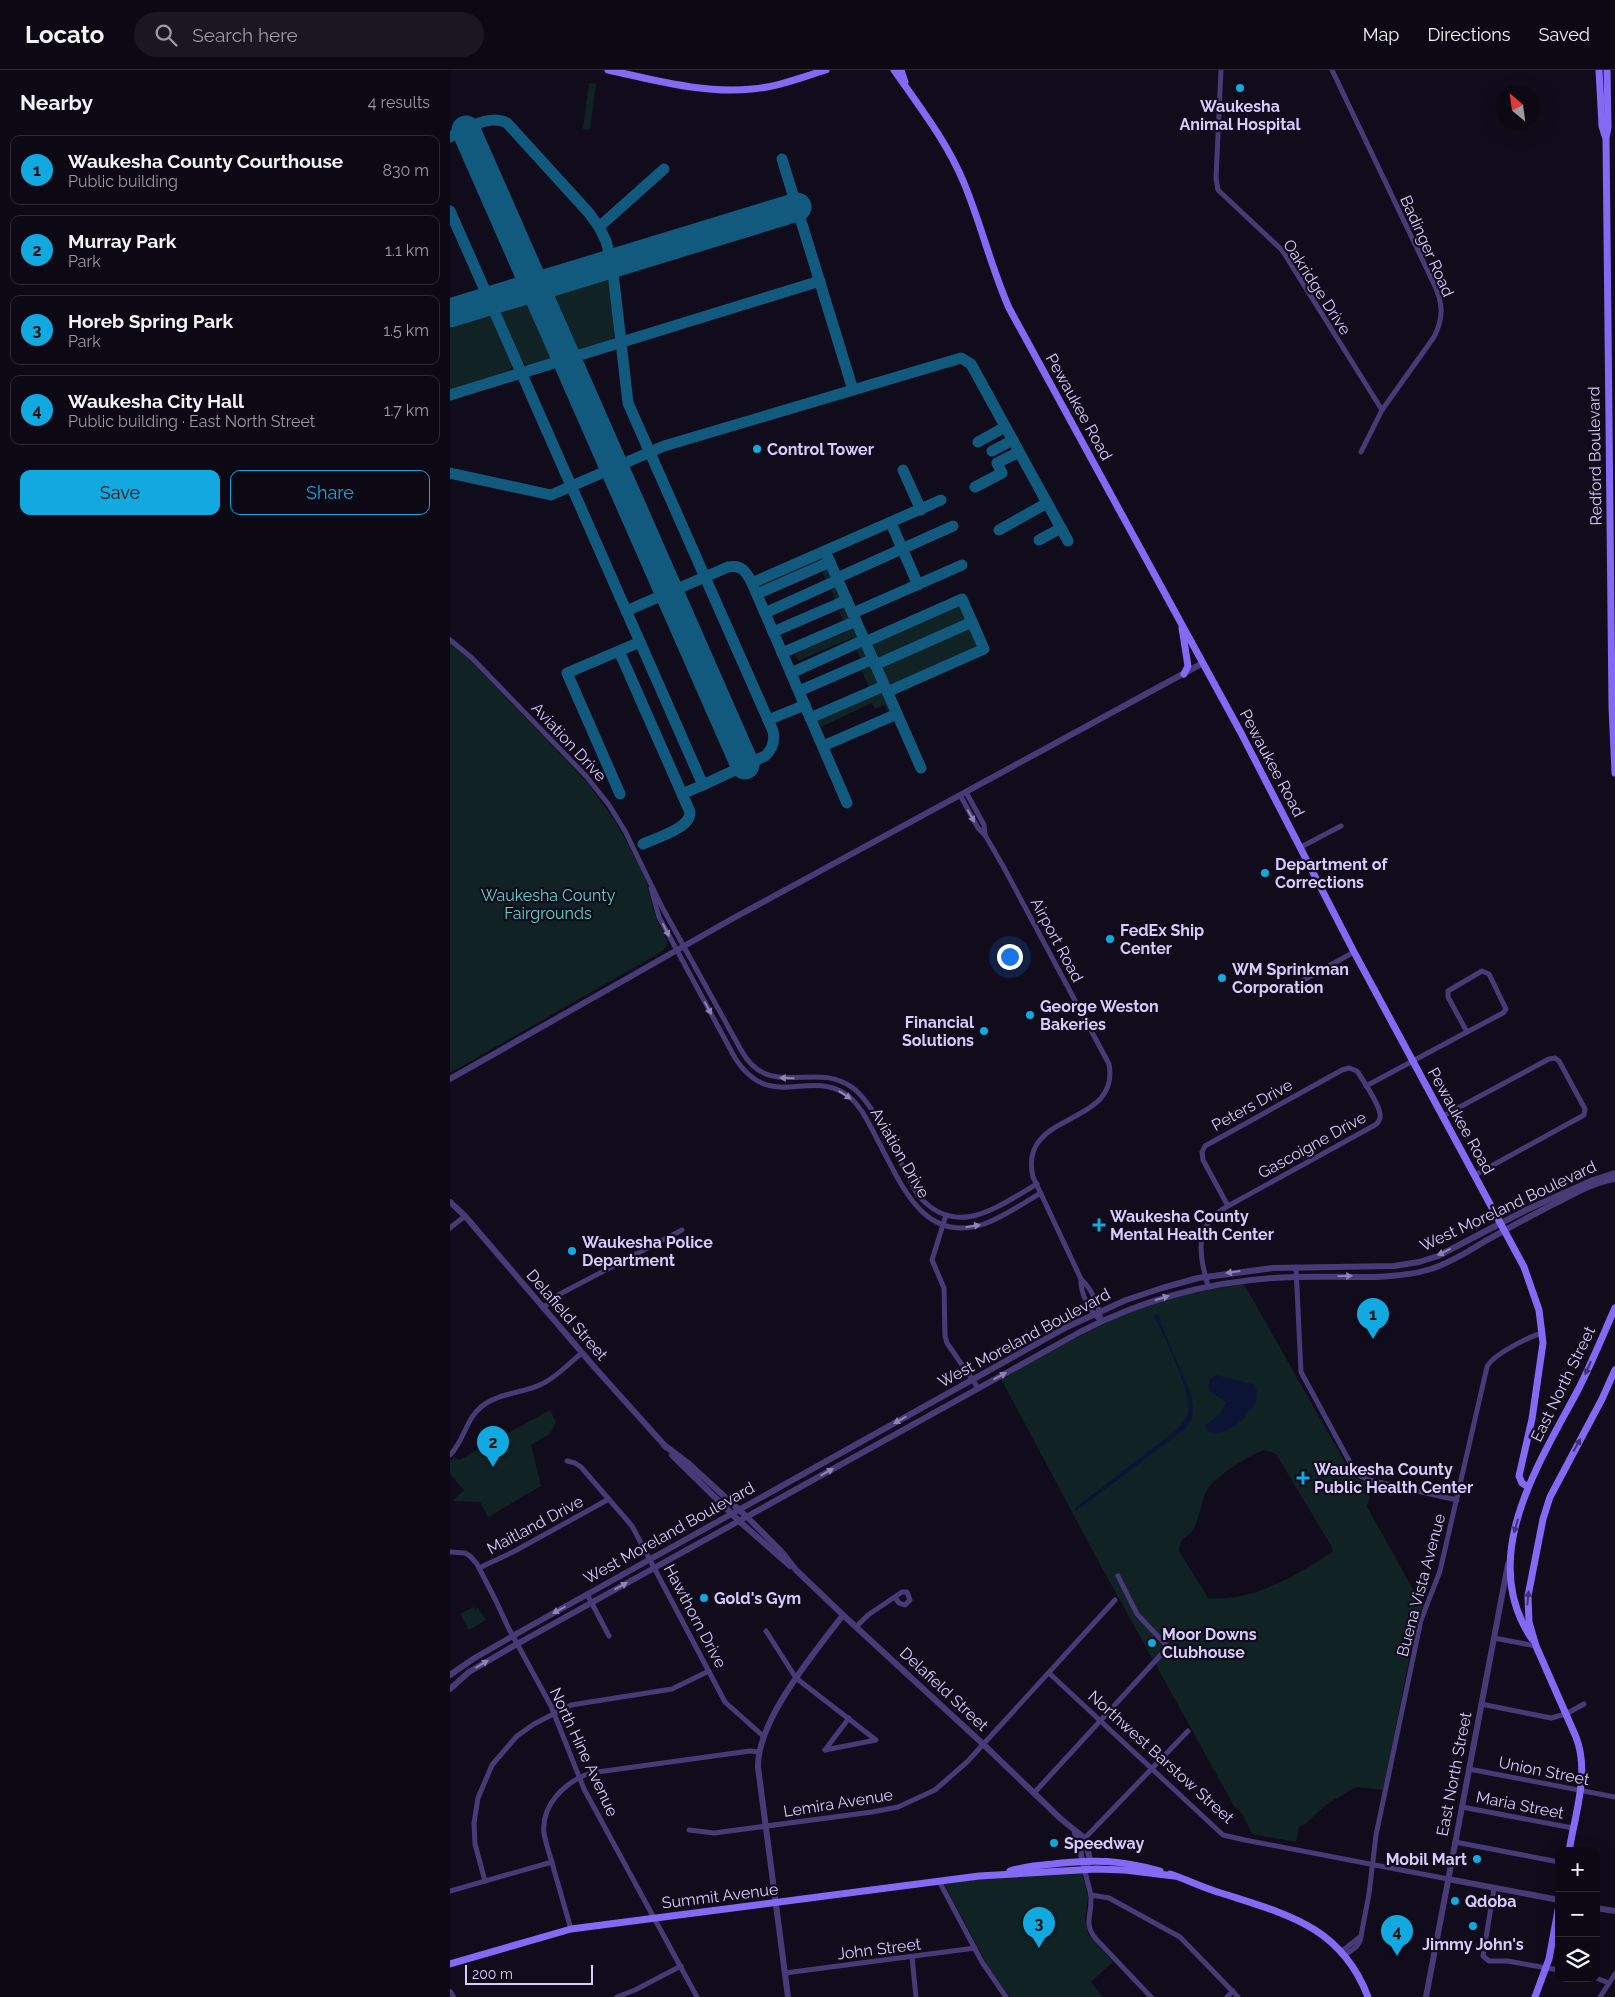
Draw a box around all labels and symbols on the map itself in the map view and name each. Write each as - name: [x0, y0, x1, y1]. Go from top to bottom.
- marker: Waukesha Animal Hospital: [1234, 82, 1246, 94]
- north arrow: [1495, 85, 1540, 130]
- place label: Waukesha Animal Hospital: [1179, 97, 1301, 134]
- street label: Badinger Road: [1396, 192, 1458, 300]
- street label: Oakridge Drive: [1279, 236, 1355, 338]
- street label: Pewaukee Road: [1042, 350, 1116, 464]
- street label: Redford Boulevard: [1584, 386, 1606, 526]
- place label: Control Tower: [767, 440, 874, 459]
- marker: Control Tower: [751, 443, 763, 455]
- street label: Aviation Drive: [528, 699, 610, 785]
- street label: Pewaukee Road: [1236, 706, 1308, 820]
- one-way arrow: [967, 809, 975, 823]
- place label: Department of Corrections: [1275, 855, 1388, 892]
- marker: Department of Corrections: [1259, 867, 1271, 879]
- park label: Waukesha County Fairgrounds: [481, 886, 616, 923]
- street label: Airport Road: [1027, 895, 1087, 985]
- place label: FedEx Ship Center: [1120, 921, 1204, 958]
- one-way arrow: [662, 923, 670, 938]
- marker: FedEx Ship Center: [1104, 933, 1116, 945]
- your location: [997, 944, 1023, 970]
- place label: WM Sprinkman Corporation: [1232, 960, 1349, 997]
- marker: WM Sprinkman Corporation: [1216, 972, 1228, 984]
- place label: George Weston Bakeries: [1040, 997, 1159, 1034]
- one-way arrow: [703, 1001, 712, 1015]
- marker: George Weston Bakeries: [1024, 1009, 1036, 1021]
- place label: Financial Solutions: [902, 1013, 975, 1050]
- marker: Financial Solutions: [978, 1025, 990, 1037]
- street label: Pewaukee Road: [1424, 1064, 1498, 1178]
- one-way arrow: [779, 1074, 795, 1082]
- street label: Peters Drive: [1208, 1075, 1296, 1135]
- one-way arrow: [838, 1090, 851, 1099]
- street label: Aviation Drive: [867, 1105, 933, 1201]
- street label: Gascoigne Drive: [1255, 1107, 1369, 1183]
- street label: West Moreland Boulevard: [1417, 1157, 1599, 1255]
- place label: Waukesha County Mental Health Center: [1110, 1207, 1274, 1244]
- marker: Waukesha County Mental Health Center: [1092, 1218, 1106, 1232]
- one-way arrow: [965, 1221, 981, 1229]
- place label: Waukesha Police Department: [582, 1233, 713, 1270]
- marker: Waukesha Police Department: [566, 1245, 578, 1257]
- one-way arrow: [1437, 1248, 1451, 1256]
- street label: Delafield Street: [522, 1266, 612, 1365]
- one-way arrow: [1225, 1268, 1241, 1276]
- one-way arrow: [1338, 1272, 1354, 1280]
- street label: West Moreland Boulevard: [935, 1284, 1113, 1392]
- one-way arrow: [1154, 1293, 1169, 1301]
- pin: 1: [1357, 1298, 1389, 1339]
- street label: East North Street: [1527, 1323, 1599, 1445]
- one-way arrow: [1583, 1361, 1592, 1376]
- one-way arrow: [993, 1372, 1008, 1380]
- one-way arrow: [893, 1416, 908, 1424]
- pin: 2: [477, 1426, 509, 1467]
- one-way arrow: [1573, 1438, 1581, 1452]
- place label: Waukesha County Public Health Center: [1314, 1460, 1473, 1497]
- one-way arrow: [821, 1467, 834, 1476]
- marker: Waukesha County Public Health Center: [1296, 1471, 1310, 1485]
- street label: West Moreland Boulevard: [580, 1478, 758, 1588]
- street label: Maitland Drive: [484, 1492, 586, 1558]
- street label: Buena Vista Avenue: [1393, 1512, 1449, 1658]
- one-way arrow: [1512, 1518, 1520, 1533]
- street label: Hawthorn Drive: [660, 1561, 730, 1671]
- one-way arrow: [614, 1582, 629, 1590]
- place label: Gold's Gym: [714, 1589, 801, 1608]
- one-way arrow: [1525, 1590, 1533, 1606]
- marker: Gold's Gym: [698, 1592, 710, 1604]
- one-way arrow: [551, 1606, 566, 1614]
- place label: Moor Downs Clubhouse: [1162, 1625, 1257, 1662]
- marker: Moor Downs Clubhouse: [1146, 1637, 1158, 1649]
- street label: Delafield Street: [896, 1643, 993, 1735]
- one-way arrow: [476, 1660, 489, 1669]
- street label: North Hine Avenue: [546, 1685, 622, 1819]
- street label: Northwest Barstow Street: [1084, 1687, 1238, 1828]
- street label: East North Street: [1433, 1710, 1475, 1838]
- street label: Union Street: [1497, 1753, 1592, 1789]
- street label: Lemira Avenue: [782, 1785, 894, 1821]
- street label: Maria Street: [1475, 1787, 1566, 1823]
- place label: Speedway: [1064, 1834, 1144, 1853]
- marker: Speedway: [1048, 1837, 1060, 1849]
- place label: Mobil Mart: [1386, 1850, 1467, 1869]
- marker: Mobil Mart: [1471, 1853, 1483, 1865]
- street label: Summit Avenue: [661, 1879, 779, 1913]
- place label: Qdoba: [1465, 1892, 1516, 1911]
- marker: Qdoba: [1449, 1895, 1461, 1907]
- pin: 3: [1023, 1907, 1055, 1948]
- pin: 4: [1381, 1915, 1413, 1956]
- marker: Jimmy John's: [1467, 1920, 1479, 1932]
- street label: John Street: [836, 1934, 923, 1964]
- place label: Jimmy John's: [1422, 1935, 1524, 1954]
- scale bar: [465, 1962, 592, 1985]

